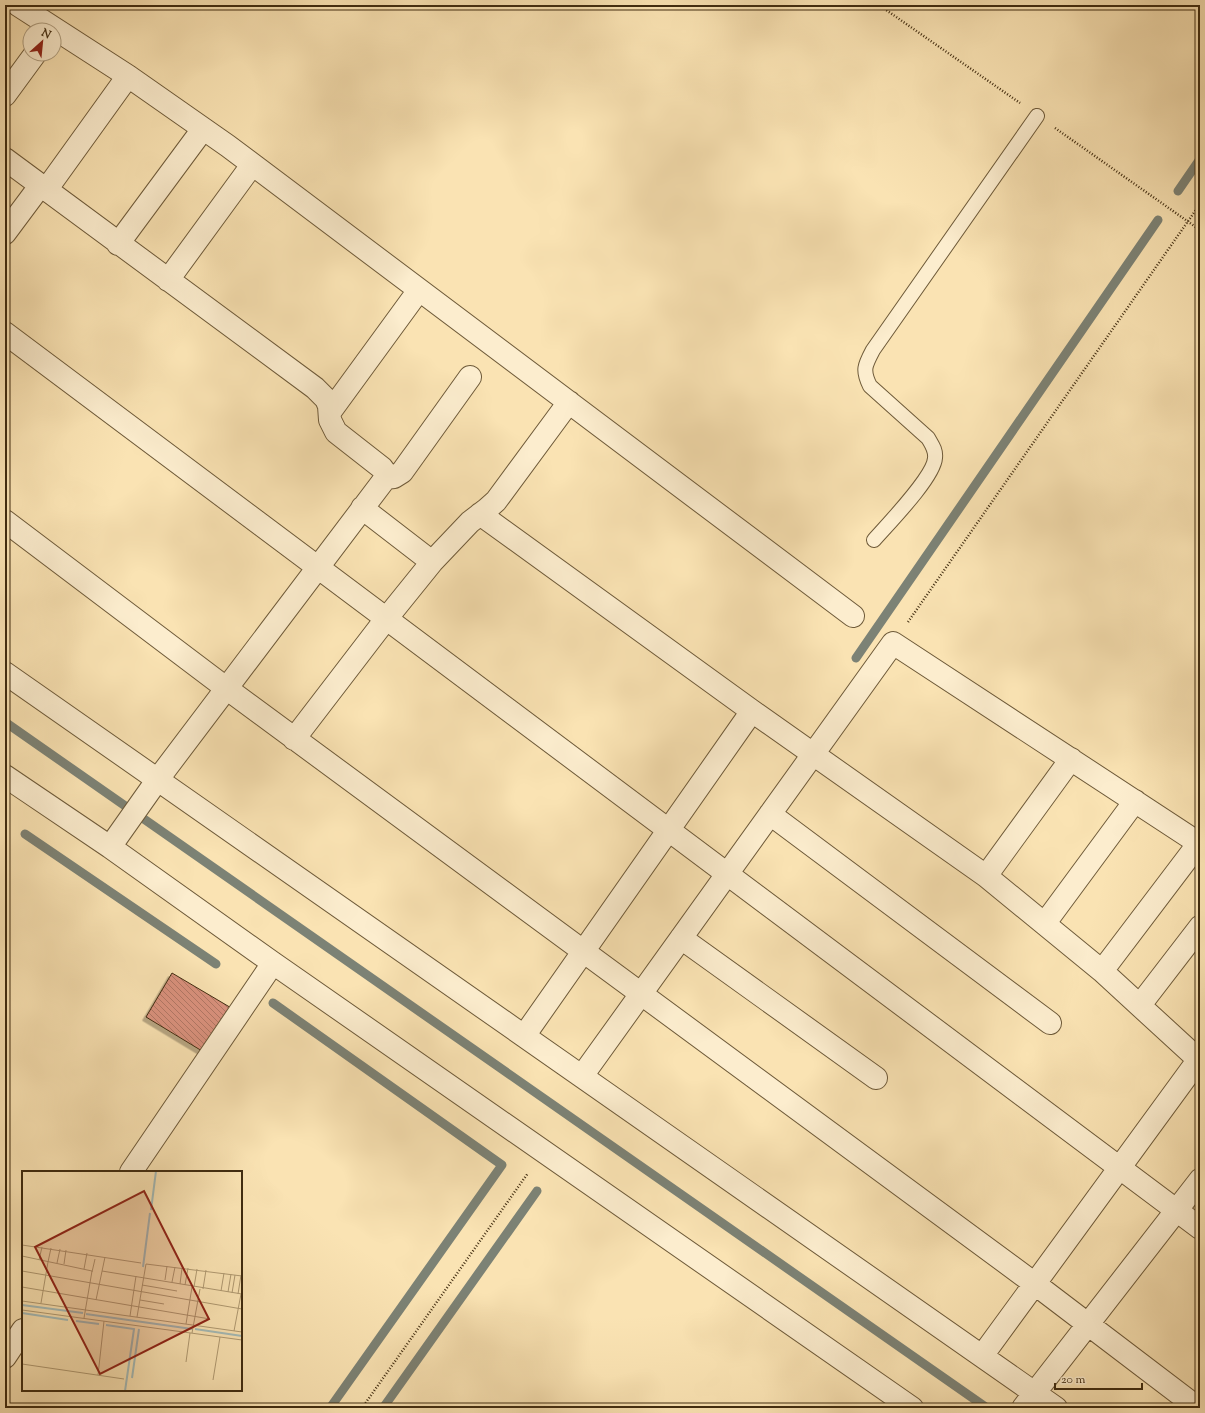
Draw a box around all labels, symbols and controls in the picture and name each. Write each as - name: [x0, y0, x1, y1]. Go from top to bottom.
- north arrow: [22, 22, 62, 62]
- text: N: [38, 24, 54, 43]
- inset map: [22, 1171, 242, 1391]
- scale bar: [1055, 1365, 1142, 1391]
- text: 20 m: [1061, 1371, 1086, 1389]

